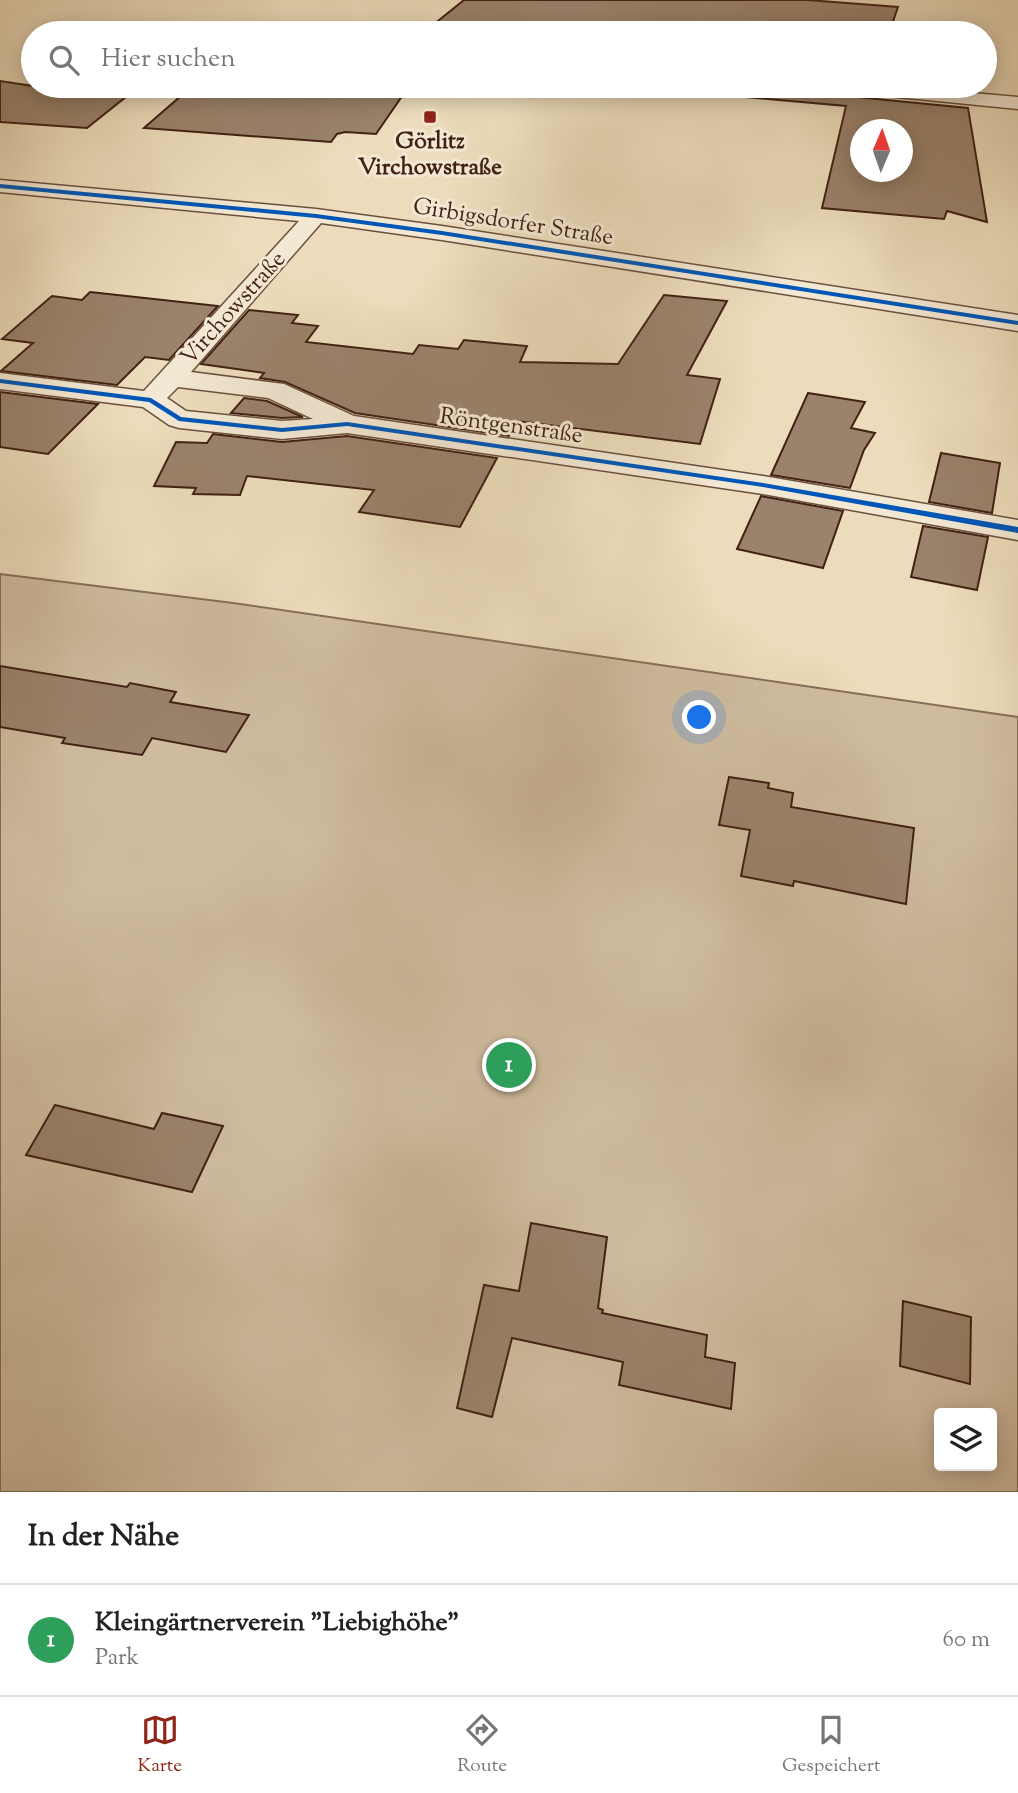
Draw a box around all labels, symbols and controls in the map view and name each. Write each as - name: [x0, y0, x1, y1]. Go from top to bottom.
- search box: [21, 21, 997, 98]
- icon: search: [45, 41, 83, 79]
- text: Hier suchen: [101, 41, 236, 78]
- marker: Görlitz Virchowstraße: [422, 109, 438, 125]
- north arrow: [850, 119, 913, 182]
- place label: Görlitz Virchowstraße: [358, 126, 502, 185]
- street label: Girbigsdorfer Straße: [411, 191, 615, 255]
- street label: Virchowstraße: [174, 244, 294, 374]
- street label: Röntgenstraße: [437, 401, 585, 453]
- your location: [682, 700, 716, 734]
- pin: 1: [486, 1039, 532, 1091]
- map controls: [934, 1408, 997, 1471]
- button: layers: [934, 1408, 997, 1471]
- text: In der Nähe: [28, 1516, 179, 1559]
- text: Kleingärtnerverein "Liebighöhe": [95, 1605, 459, 1642]
- text: 1: [47, 1624, 55, 1657]
- text: 60 m: [942, 1624, 990, 1657]
- text: Park: [95, 1642, 139, 1675]
- tab: Karte: [137, 1711, 182, 1780]
- tab: Route: [457, 1711, 507, 1780]
- tab: Gespeichert: [782, 1711, 880, 1780]

